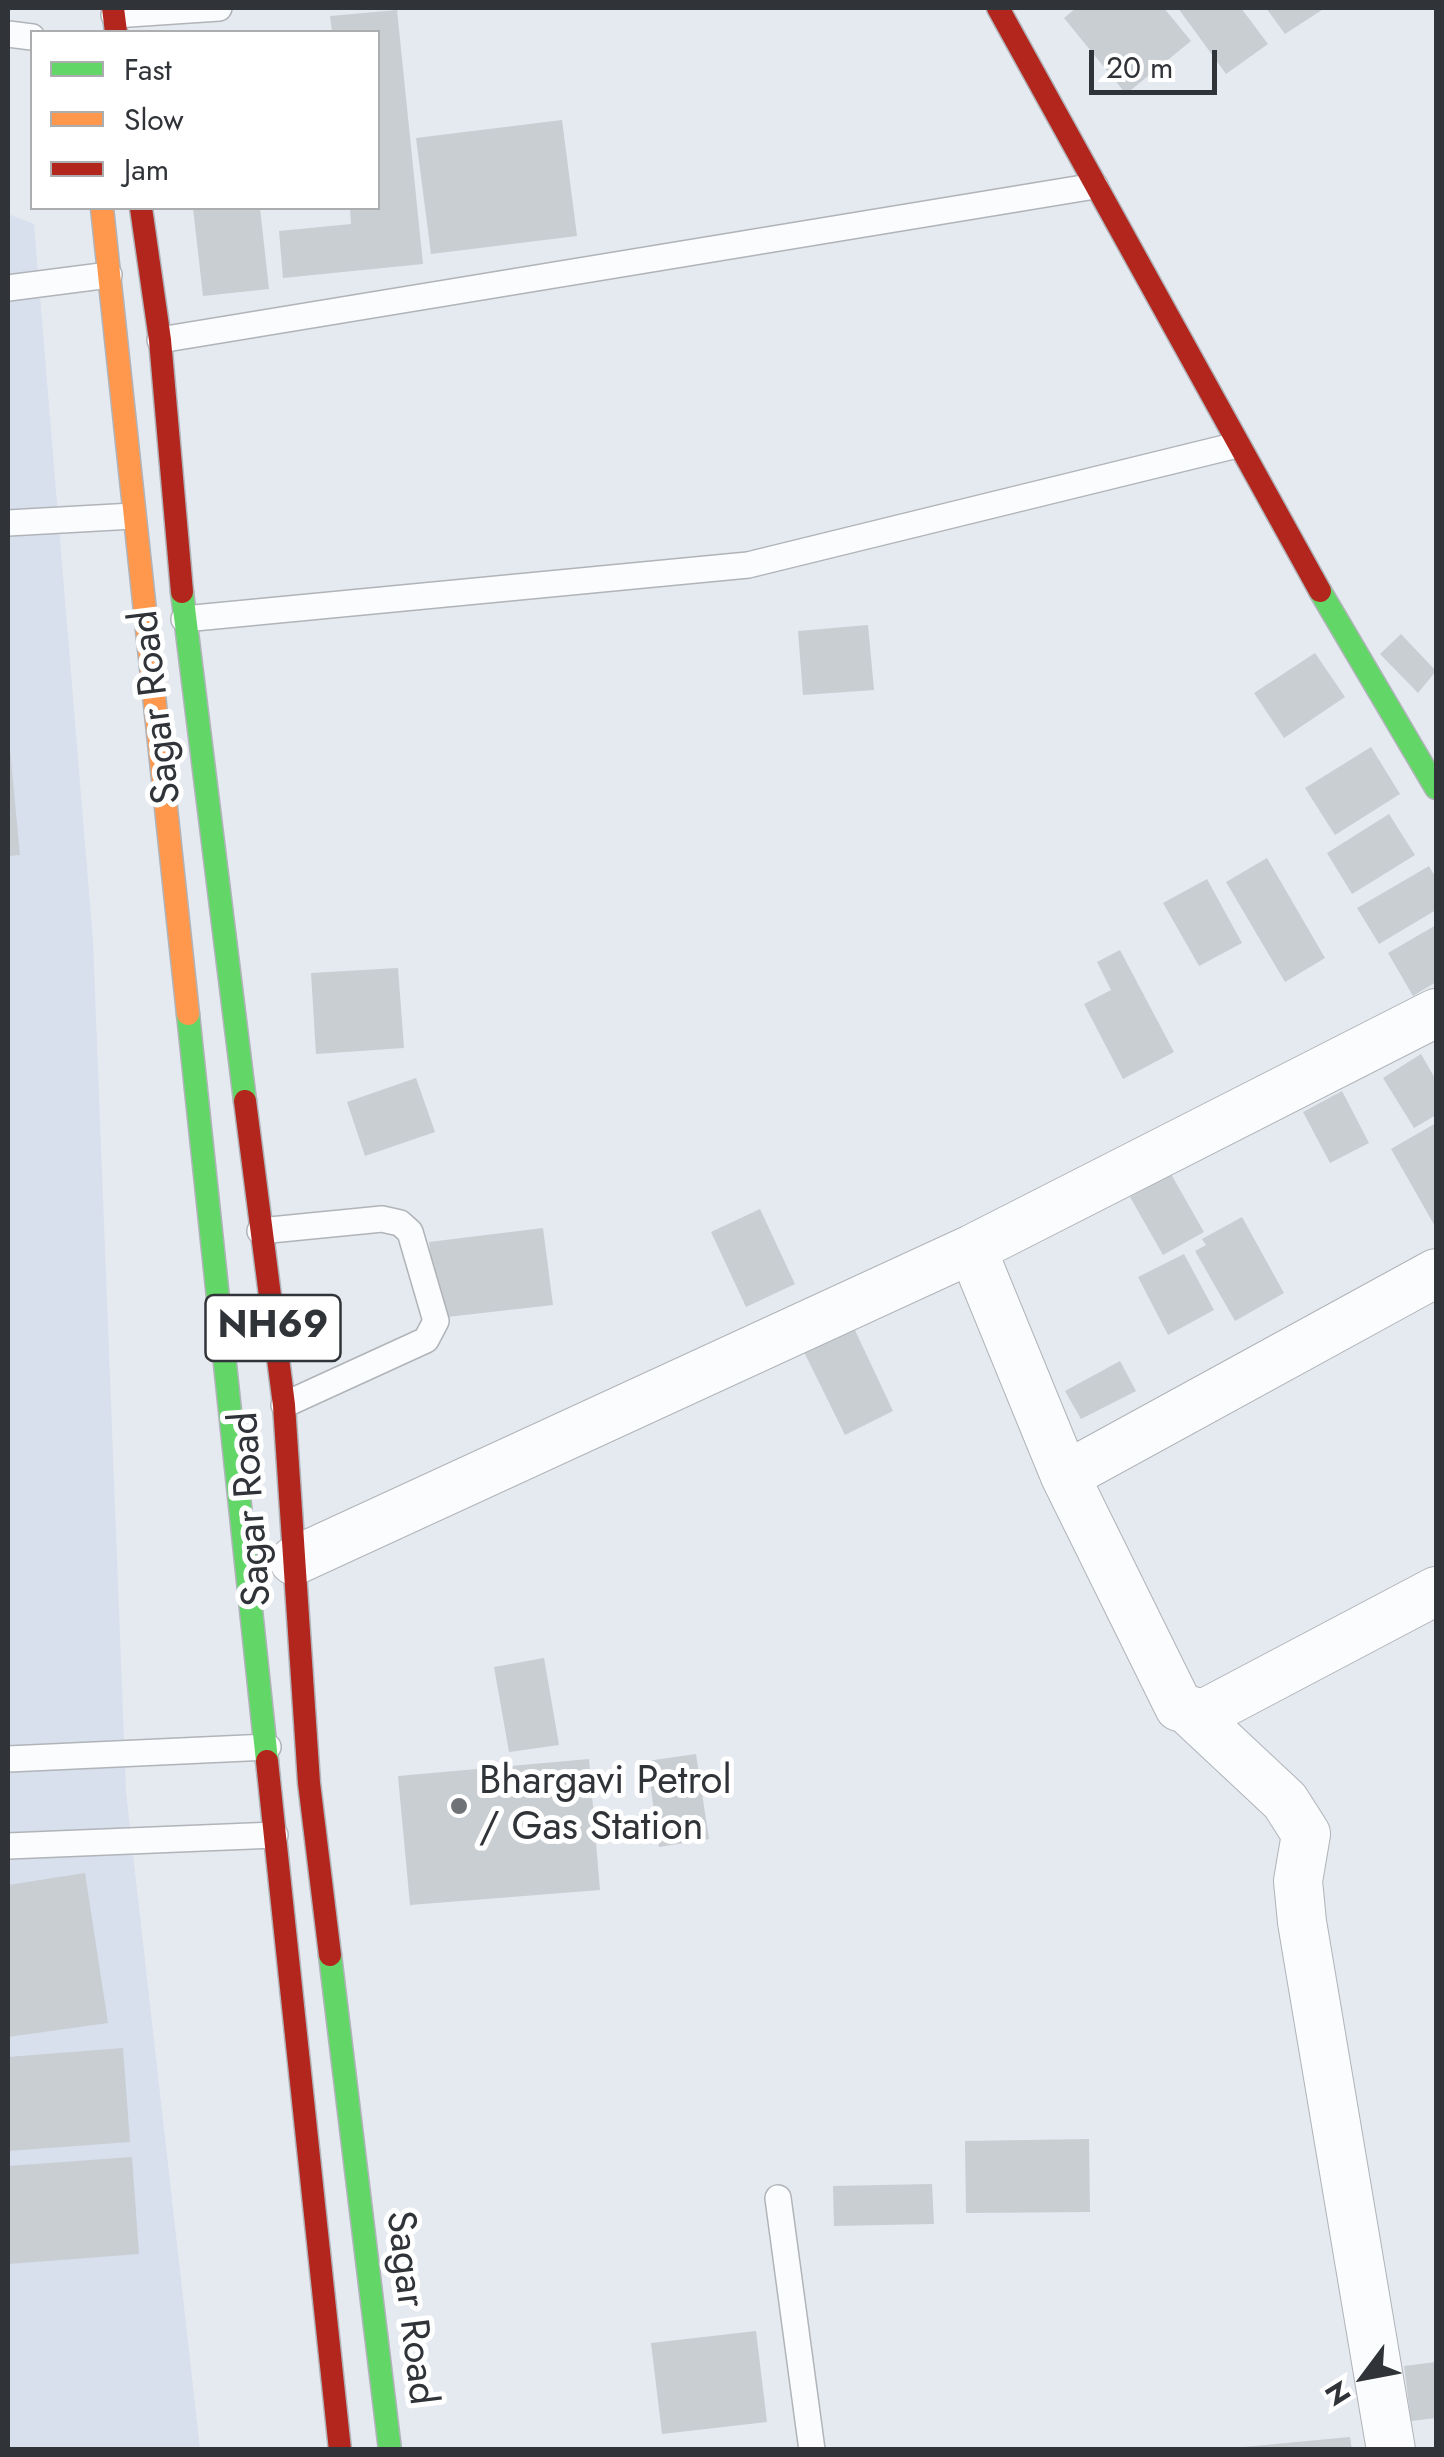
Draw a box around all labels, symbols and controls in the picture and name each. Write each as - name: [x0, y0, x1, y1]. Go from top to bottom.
- legend: [30, 30, 380, 210]
- scale bar: [1094, 30, 1222, 92]
- text: 20 m: [1106, 46, 1173, 89]
- text: Fast: [124, 48, 172, 91]
- text: Slow: [124, 98, 184, 141]
- text: Jam: [124, 148, 169, 191]
- street label: Sagar Road: [122, 607, 194, 807]
- road number: NH69: [206, 1295, 340, 1361]
- street label: Sagar Road: [222, 1410, 284, 1608]
- place label: Bhargavi Petrol / Gas Station: [479, 1759, 732, 1853]
- marker: Bhargavi Petrol / Gas Station: [448, 1795, 470, 1817]
- street label: Sagar Road: [373, 2208, 445, 2408]
- north arrow: [1314, 2327, 1414, 2427]
- text: N: [1315, 2373, 1361, 2413]

